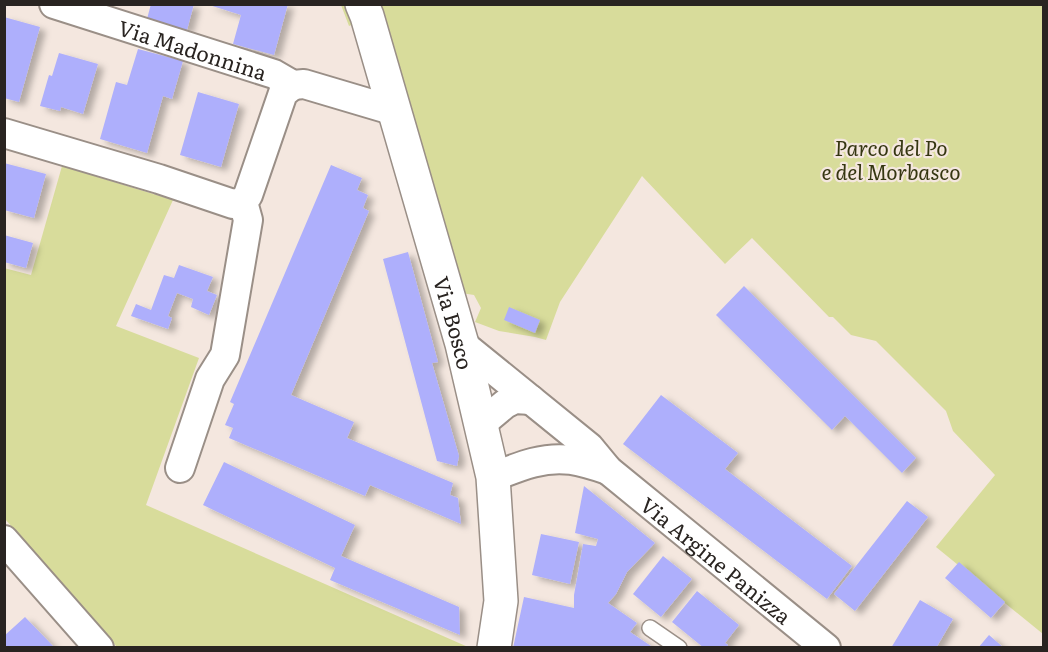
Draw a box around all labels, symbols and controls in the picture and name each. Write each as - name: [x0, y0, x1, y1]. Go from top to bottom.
- street label: Via Madonnina: [115, 10, 272, 87]
- park label: Parco del Po e del Morbasco: [821, 131, 961, 186]
- street label: Via Bosco: [428, 272, 483, 372]
- street label: Via Argine Panizza: [635, 488, 800, 630]

